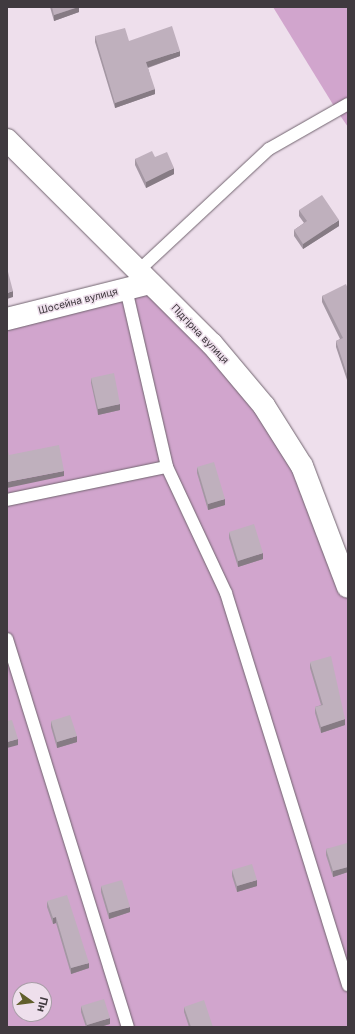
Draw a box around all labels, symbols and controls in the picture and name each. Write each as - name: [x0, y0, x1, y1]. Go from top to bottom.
- street label: Шосейна вулиця: [37, 285, 119, 317]
- street label: Підгірна вулиця: [169, 302, 231, 366]
- north arrow: [12, 982, 52, 1022]
- text: Пн: [34, 996, 51, 1014]

